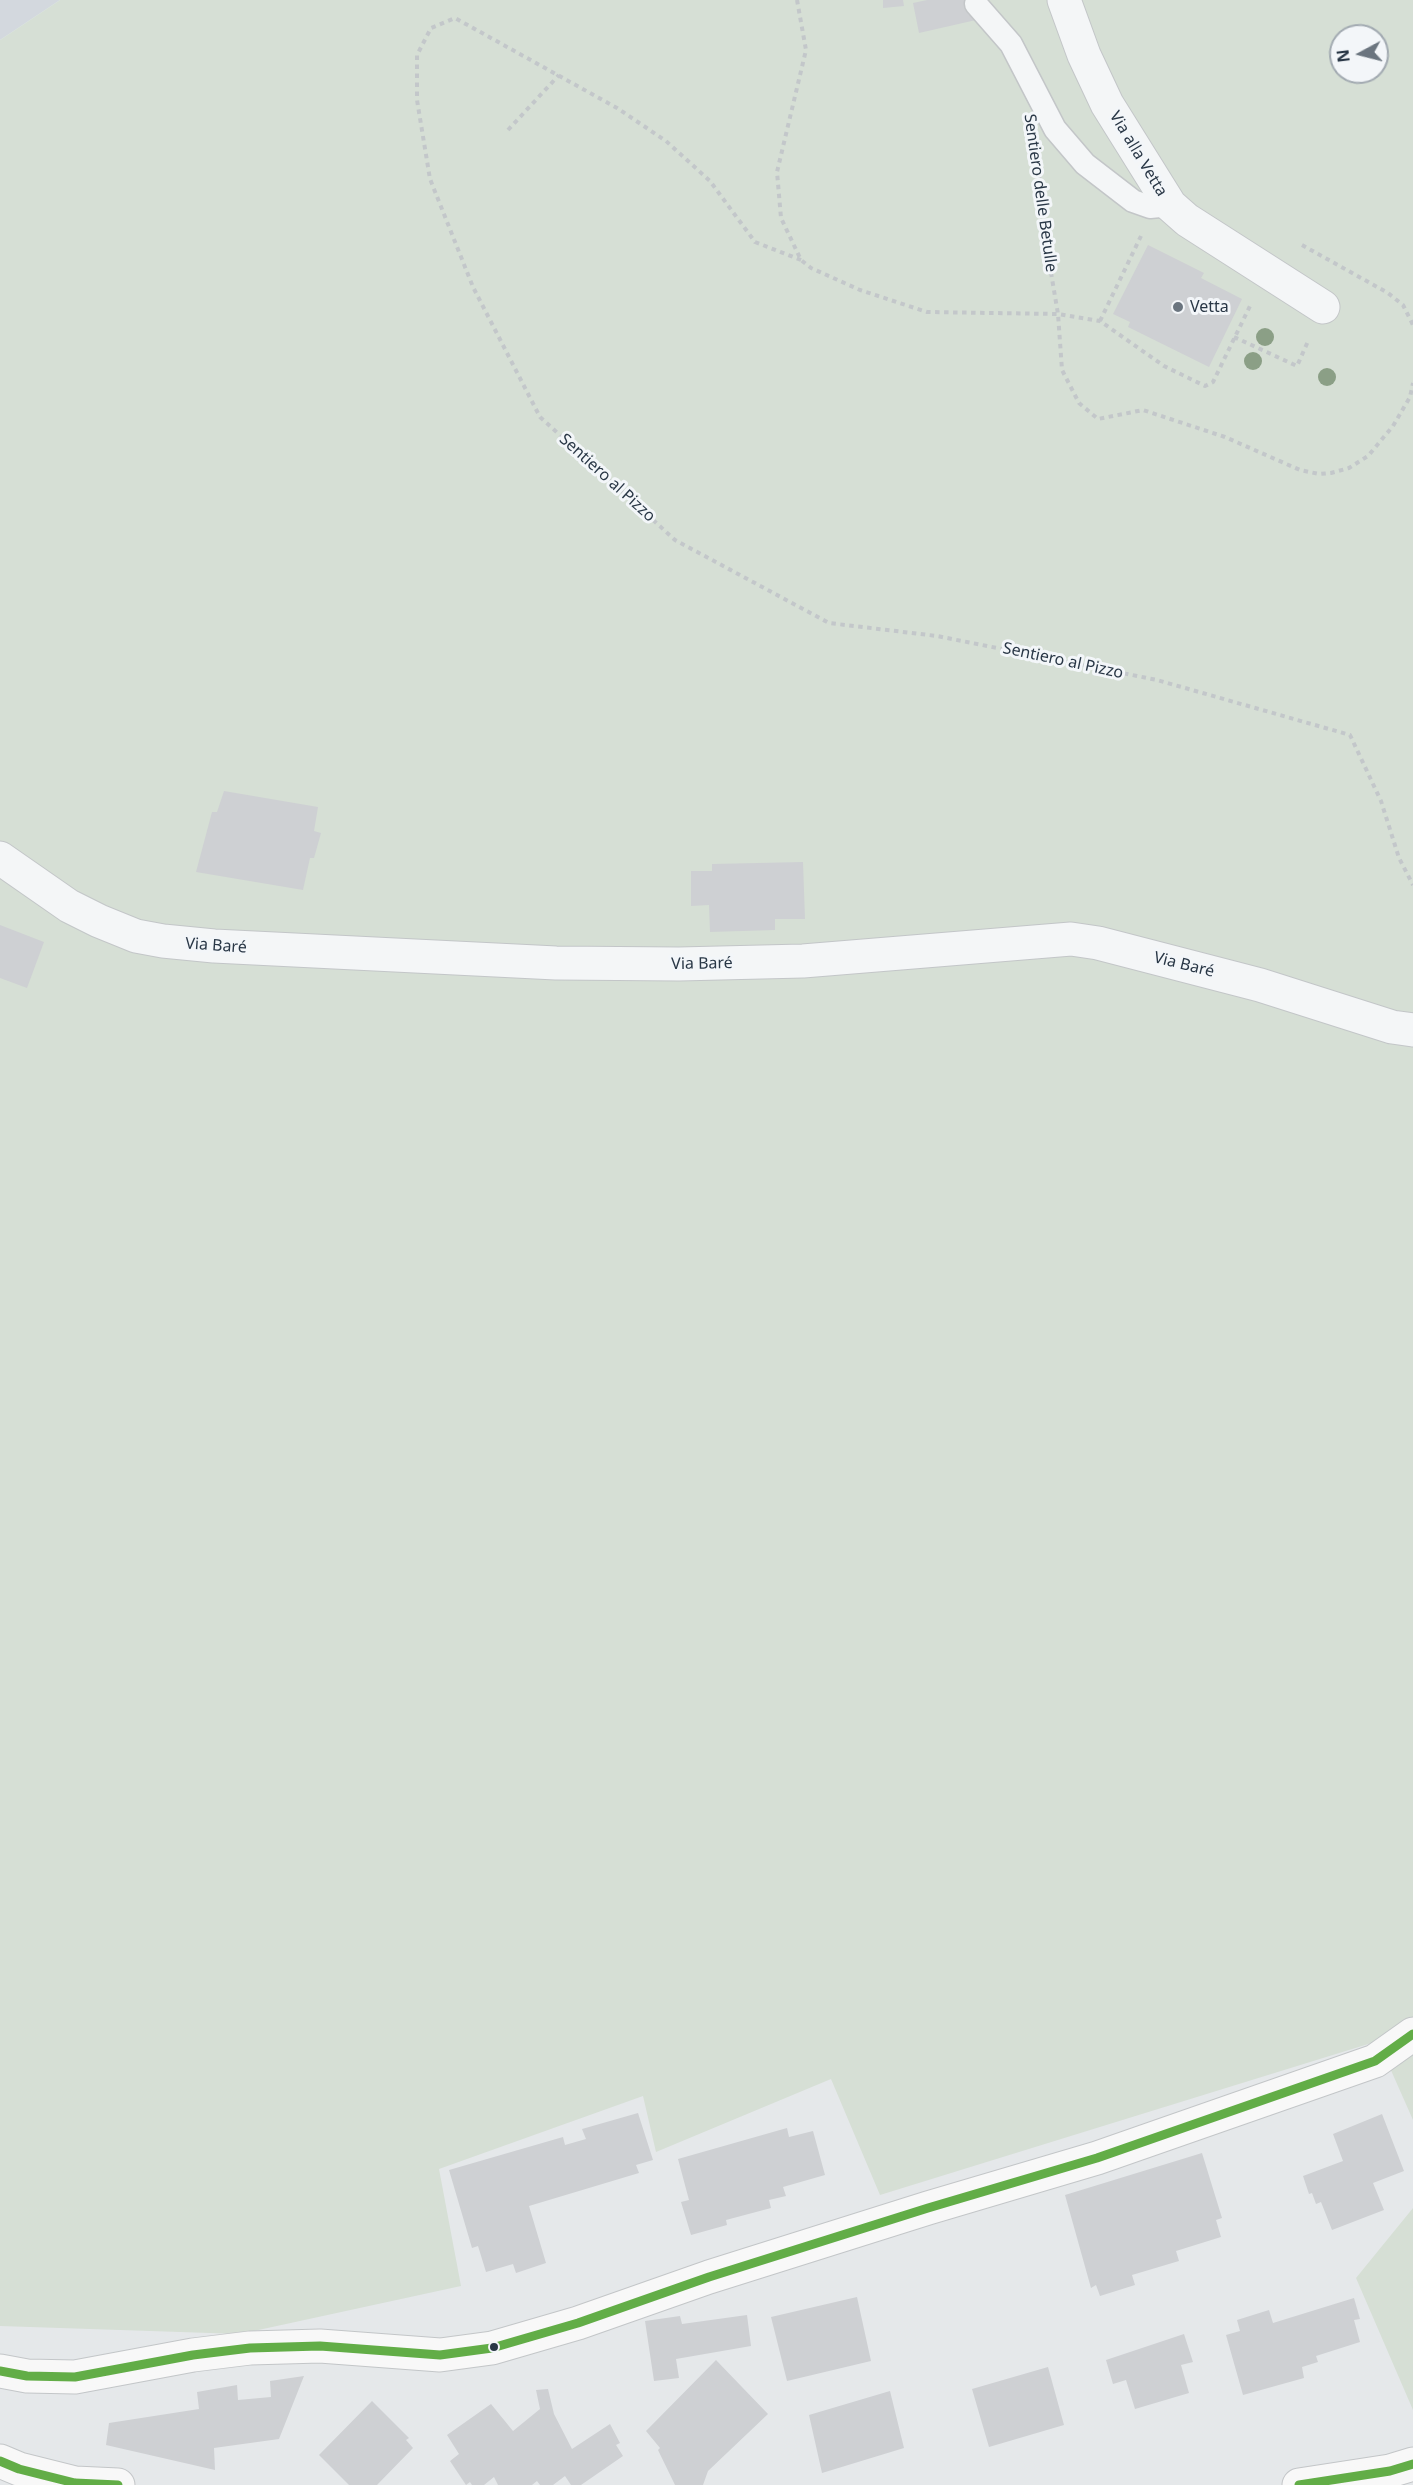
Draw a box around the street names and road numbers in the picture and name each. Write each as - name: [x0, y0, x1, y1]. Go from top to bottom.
- street label: Via alla Vetta: [1105, 108, 1171, 200]
- street label: Sentiero delle Betulle: [1019, 113, 1061, 273]
- street label: Sentiero al Pizzo: [555, 430, 659, 526]
- street label: Sentiero al Pizzo: [1001, 639, 1125, 683]
- street label: Via Baré: [185, 934, 247, 958]
- street label: Via Baré: [1152, 948, 1216, 982]
- street label: Via Baré: [671, 954, 733, 974]

